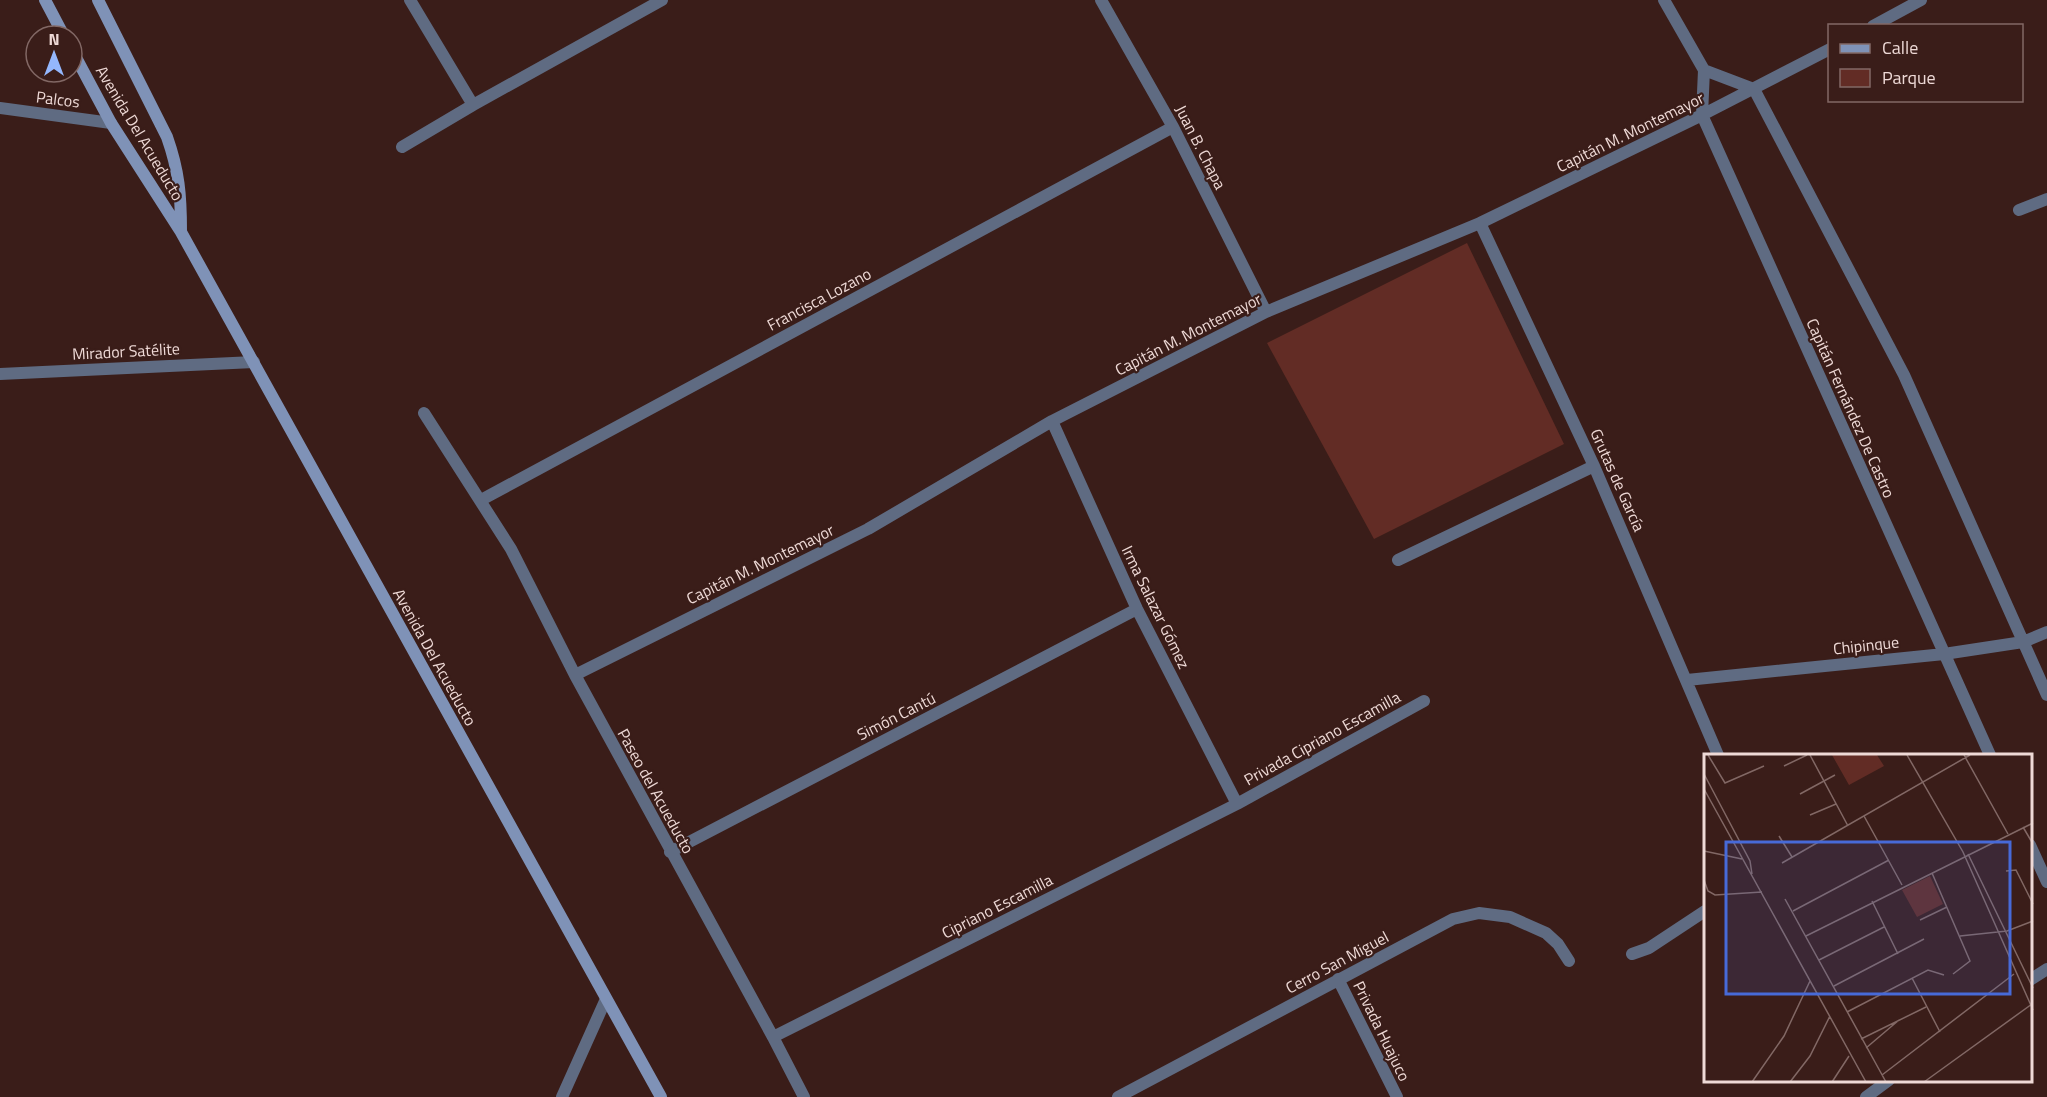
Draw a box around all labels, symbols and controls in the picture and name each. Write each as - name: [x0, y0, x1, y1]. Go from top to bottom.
- north arrow: [24, 24, 84, 84]
- legend: [1828, 24, 2023, 102]
- text: N: [48, 27, 60, 51]
- text: Calle: [1882, 34, 1918, 61]
- street label: Avenida Del Acueducto: [90, 61, 190, 205]
- text: Parque: [1882, 64, 1936, 91]
- street label: Palcos: [35, 84, 81, 114]
- street label: Capitán M. Montemayor: [1552, 86, 1708, 178]
- street label: Juan B. Chapa: [1169, 101, 1233, 193]
- street label: Francisca Lozano: [763, 261, 875, 337]
- street label: Capitán M. Montemayor: [1110, 286, 1266, 381]
- street label: Capitán Fernández De Castro: [1801, 314, 1901, 502]
- street label: Mirador Satélite: [72, 336, 180, 366]
- street label: Grutas de García: [1585, 425, 1651, 535]
- street label: Capitán M. Montemayor: [682, 518, 838, 610]
- street label: Irma Salazar Gómez: [1116, 541, 1196, 673]
- street label: Avenida Del Acueducto: [387, 584, 483, 730]
- street label: Chipinque: [1832, 630, 1900, 660]
- street label: Privada Cipriano Escamilla: [1239, 685, 1405, 791]
- street label: Simón Cantú: [852, 686, 940, 746]
- street label: Paseo del Acueducto: [612, 724, 700, 858]
- inset map: [1704, 754, 2032, 1082]
- street label: Cipriano Escamilla: [937, 868, 1057, 944]
- street label: Cerro San Miguel: [1281, 925, 1393, 999]
- street label: Privada Huajuco: [1347, 977, 1417, 1085]

